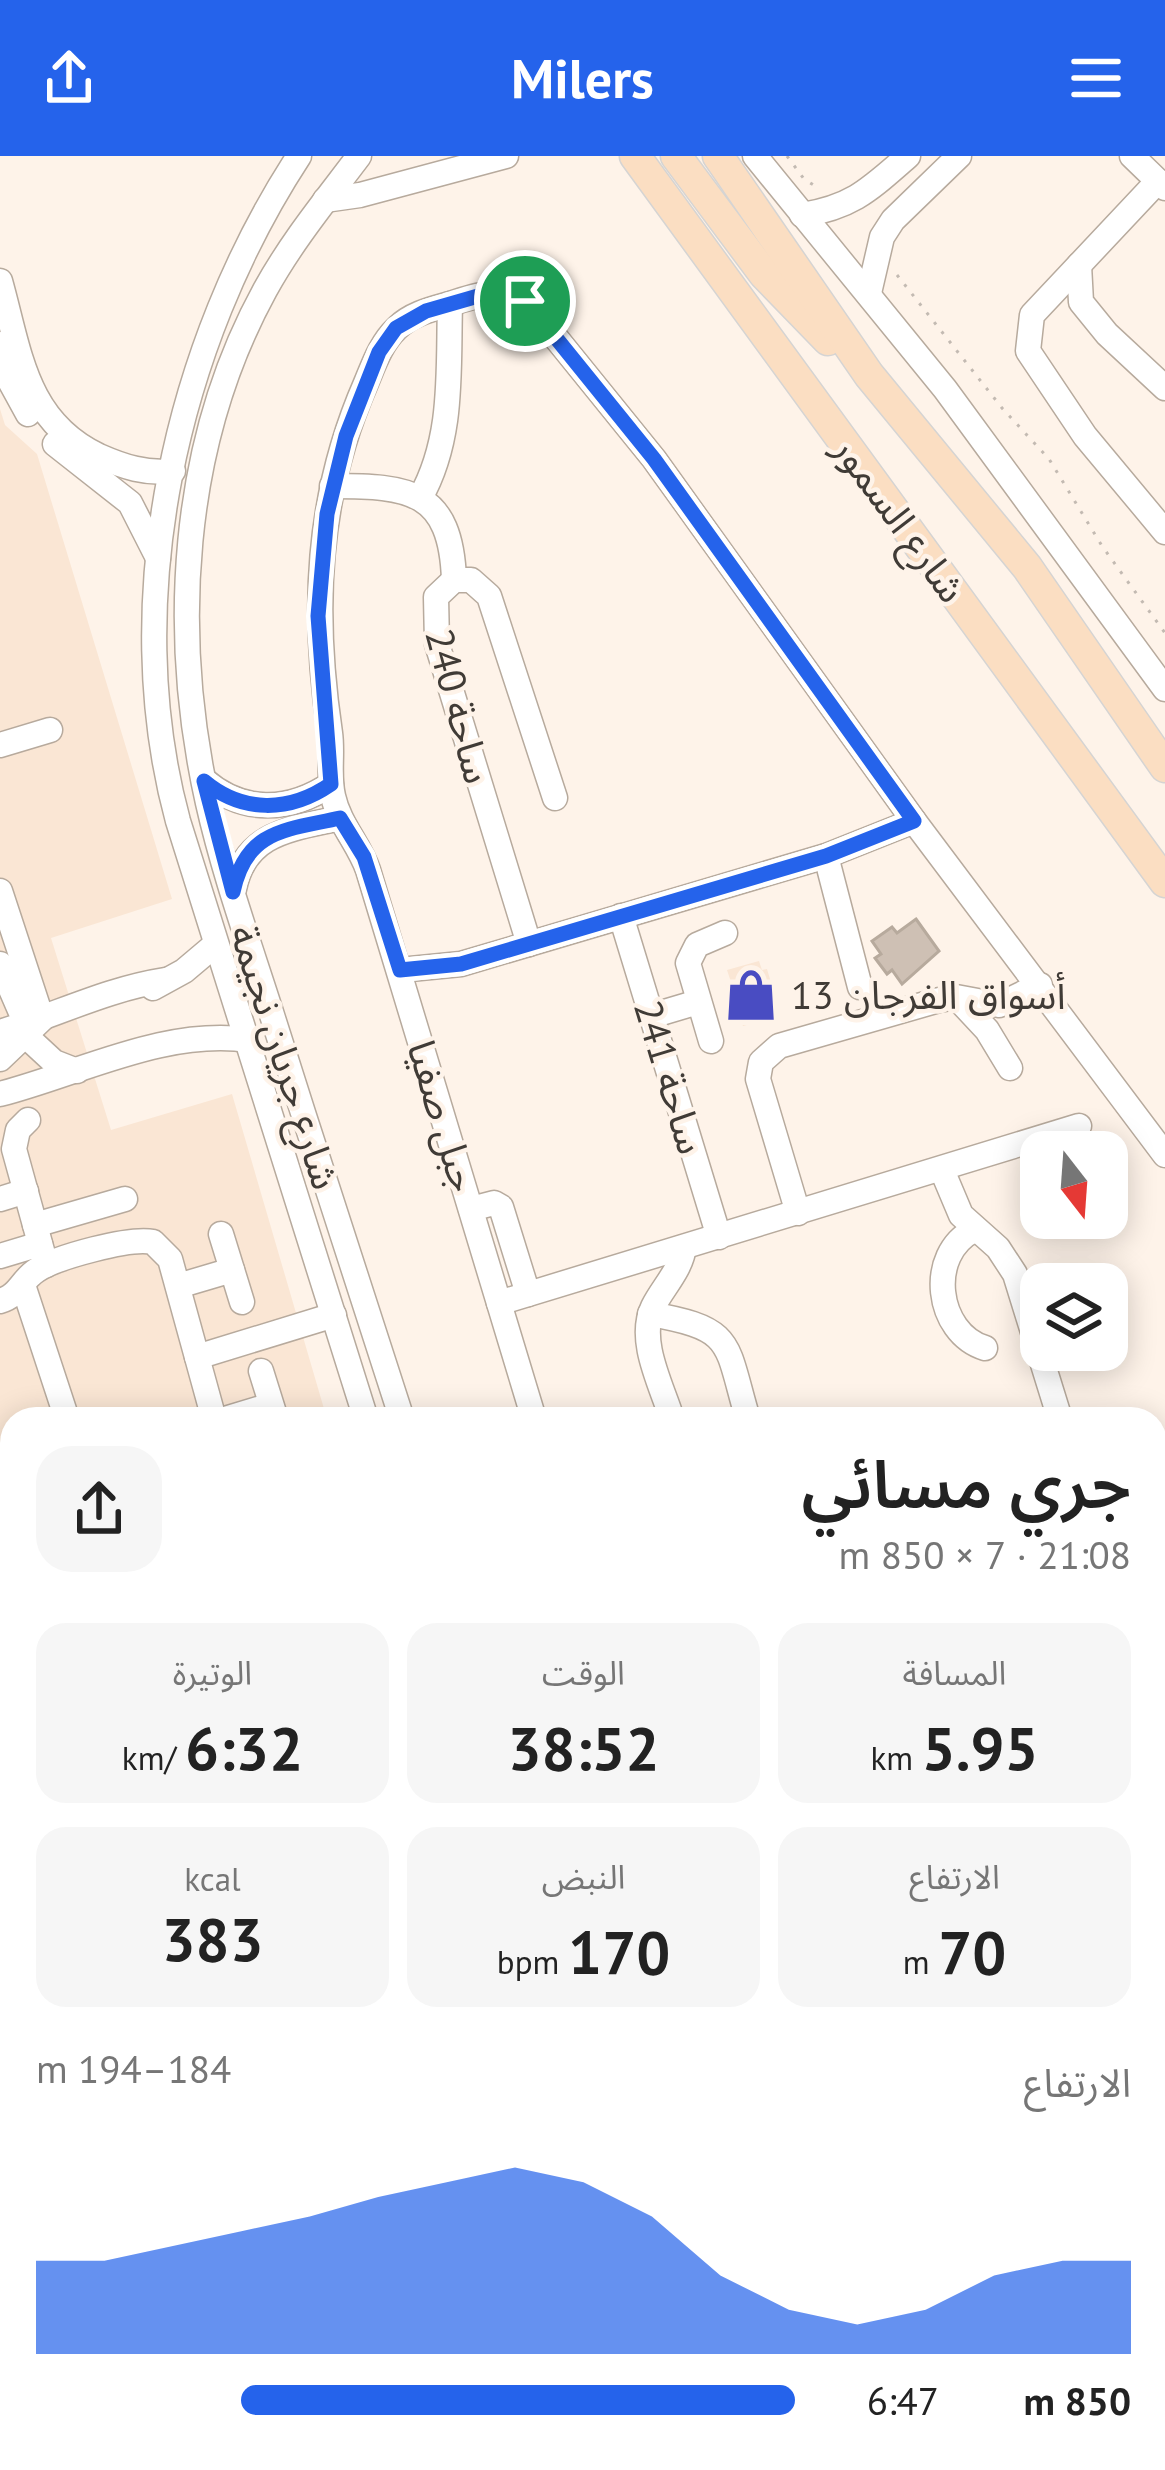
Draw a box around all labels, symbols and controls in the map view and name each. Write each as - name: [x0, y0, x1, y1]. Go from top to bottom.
- text: Milers: [511, 43, 654, 113]
- icon: share: [36, 45, 102, 111]
- icon: menu: [1063, 45, 1129, 111]
- pin: [474, 250, 576, 352]
- icon: arrive: [492, 268, 558, 334]
- street label: شارع السمور: [819, 424, 978, 615]
- street label: ساحة 240: [414, 623, 505, 789]
- street label: شارع جريان نجيمة: [215, 918, 352, 1197]
- shop icon: أسواق الفرجان 13: [722, 966, 780, 1024]
- place label: أسواق الفرجان 13: [791, 969, 1066, 1020]
- street label: ساحة 241: [623, 994, 718, 1160]
- street label: جبل صفيا: [396, 1034, 491, 1198]
- north arrow: [1020, 1131, 1128, 1239]
- map controls: [1020, 1131, 1128, 1371]
- button: layers: [1020, 1263, 1128, 1371]
- text: جري مسائي: [801, 1441, 1131, 1526]
- button: share: [36, 1446, 162, 1572]
- text: 21:08 · 7 × 850 m: [839, 1529, 1131, 1580]
- text: الوتيرة: [173, 1651, 252, 1694]
- text: الوقت: [542, 1651, 625, 1694]
- text: المسافة: [903, 1651, 1006, 1694]
- text: 6:32: [185, 1709, 303, 1787]
- text: 38:52: [507, 1709, 660, 1787]
- text: 5.95: [922, 1709, 1039, 1787]
- text: /km: [122, 1736, 185, 1779]
- text: km: [870, 1736, 922, 1779]
- text: النبض: [542, 1855, 625, 1898]
- text: الارتفاع: [909, 1855, 1000, 1898]
- text: kcal: [184, 1857, 241, 1900]
- text: 383: [161, 1900, 264, 1978]
- text: 170: [568, 1913, 670, 1991]
- text: 70: [938, 1913, 1006, 1991]
- text: bpm: [497, 1940, 568, 1983]
- text: m: [903, 1940, 938, 1983]
- text: 184–194 m: [36, 2043, 231, 2094]
- text: الارتفاع: [1024, 2057, 1131, 2108]
- text: 6:47: [867, 2375, 939, 2426]
- text: 850 m: [1023, 2375, 1131, 2426]

